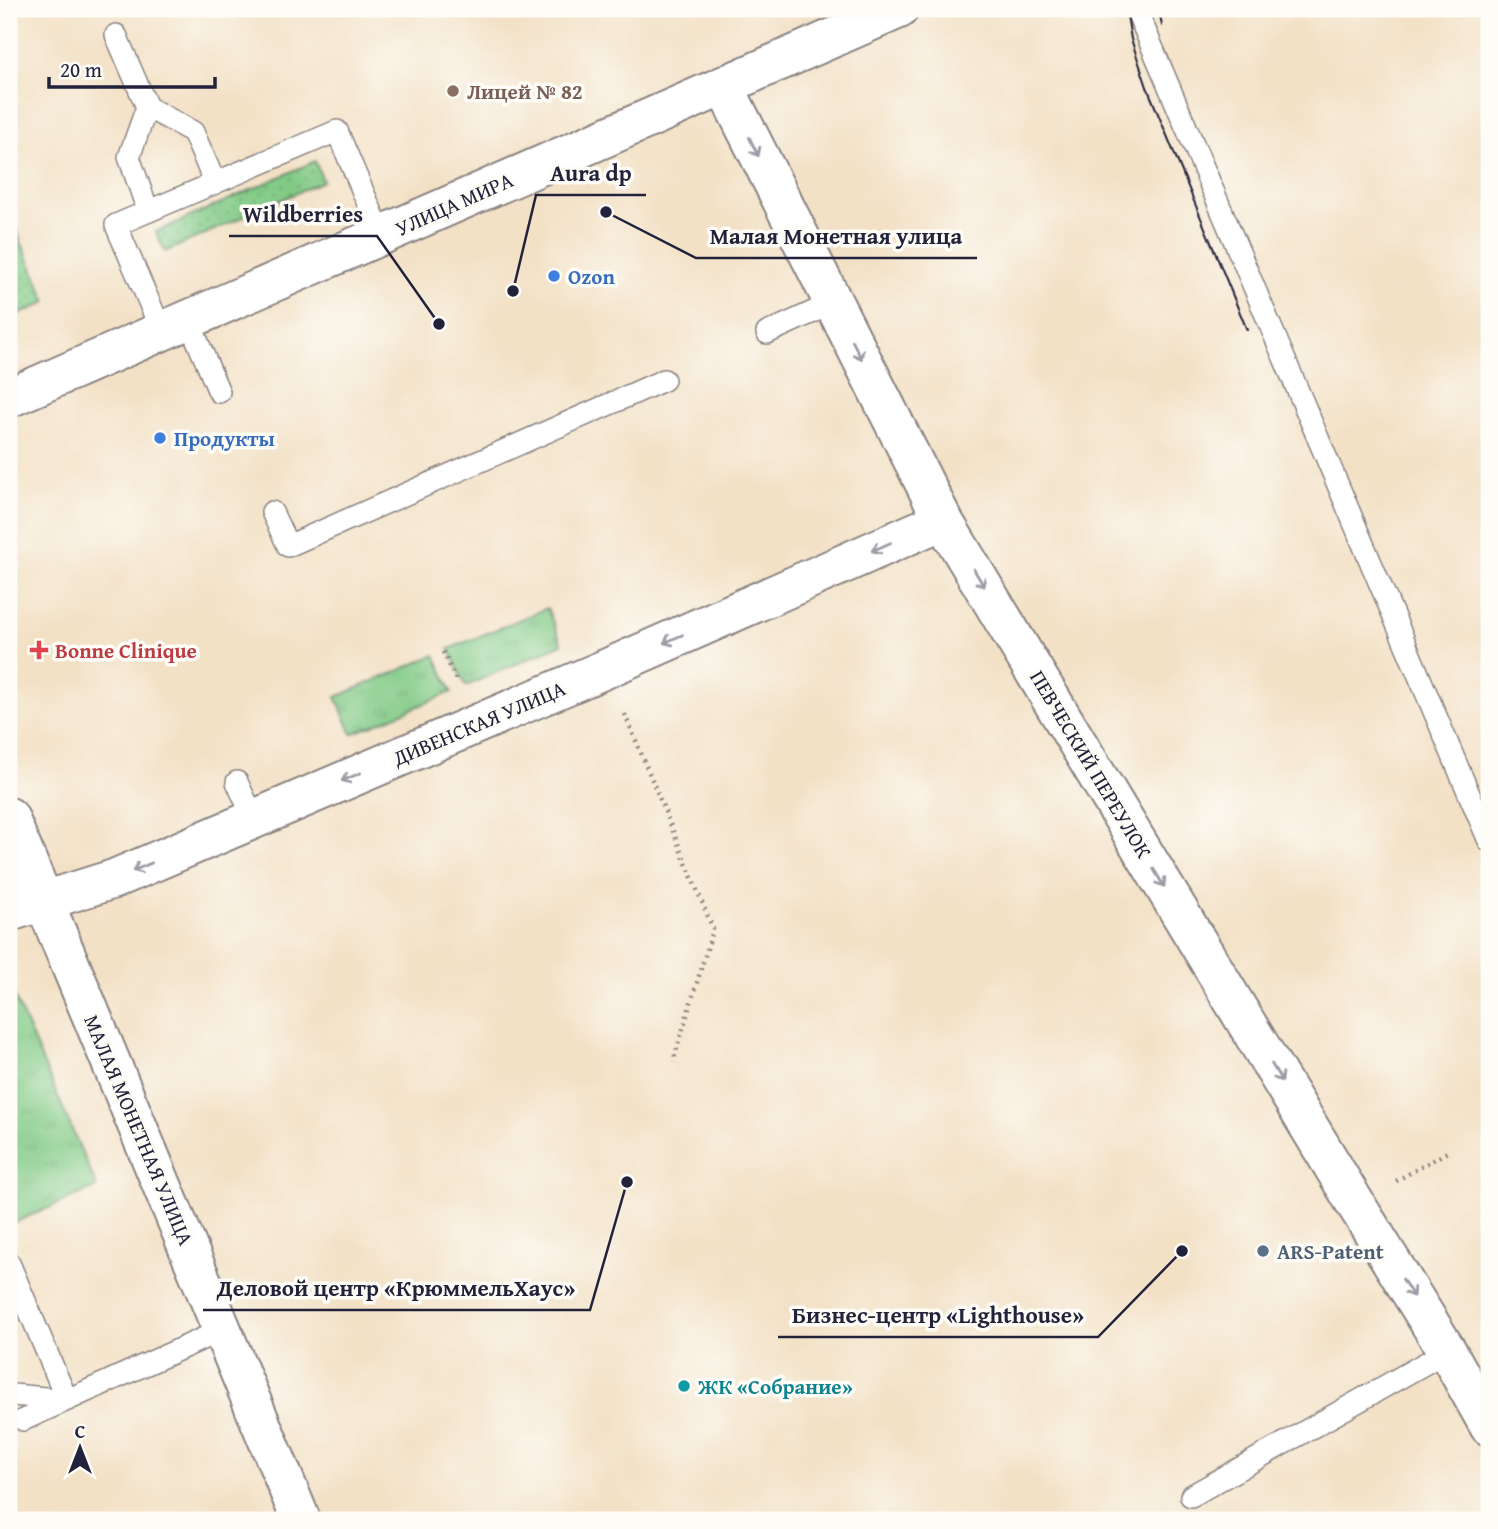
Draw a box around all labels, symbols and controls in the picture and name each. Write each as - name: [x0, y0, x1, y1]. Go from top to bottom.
- scale bar: [49, 46, 215, 90]
- text: 20 m: [60, 54, 102, 85]
- place label: Лицей № 82: [467, 76, 583, 107]
- marker: Лицей № 82: [445, 83, 461, 99]
- one-way arrow: [748, 136, 761, 157]
- callout: Aura dp: [536, 151, 646, 195]
- text: Aura dp: [550, 156, 632, 189]
- street label: УЛИЦА МИРА: [390, 164, 518, 244]
- callout: Wildberries: [229, 192, 377, 236]
- text: Wildberries: [243, 197, 363, 230]
- callout: Малая Монетная улица: [696, 214, 977, 258]
- text: Малая Монетная улица: [710, 219, 963, 252]
- place label: Ozon: [568, 261, 615, 292]
- marker: Ozon: [546, 268, 562, 284]
- one-way arrow: [850, 339, 864, 360]
- place label: Продукты: [174, 423, 275, 454]
- marker: Продукты: [152, 430, 168, 446]
- one-way arrow: [871, 541, 892, 554]
- one-way arrow: [972, 568, 986, 588]
- one-way arrow: [663, 633, 684, 646]
- place label: Bonne Clinique: [55, 635, 197, 666]
- marker: Bonne Clinique: [29, 640, 49, 660]
- street label: ПЕВЧЕСКИЙ ПЕРЕУЛОК: [1022, 664, 1160, 864]
- street label: ДИВЕНСКАЯ УЛИЦА: [387, 673, 570, 774]
- one-way arrow: [341, 772, 363, 785]
- one-way arrow: [132, 861, 153, 874]
- one-way arrow: [1153, 867, 1167, 887]
- street label: МАЛАЯ МОНЕТНАЯ УЛИЦА: [76, 1010, 202, 1250]
- one-way arrow: [1270, 1062, 1284, 1082]
- place label: ARS-Patent: [1277, 1236, 1384, 1267]
- marker: ARS-Patent: [1255, 1243, 1271, 1259]
- callout: Деловой центр «КрюммельХаус»: [203, 1266, 590, 1310]
- text: Деловой центр «КрюммельХаус»: [216, 1271, 575, 1304]
- one-way arrow: [1400, 1278, 1415, 1297]
- callout: Бизнес-центр «Lighthouse»: [778, 1293, 1098, 1337]
- text: Бизнес-центр «Lighthouse»: [792, 1298, 1084, 1331]
- place label: ЖК «Собрание»: [697, 1371, 853, 1402]
- marker: ЖК «Собрание»: [676, 1378, 692, 1394]
- north arrow: [46, 1414, 116, 1484]
- text: С: [75, 1417, 86, 1445]

